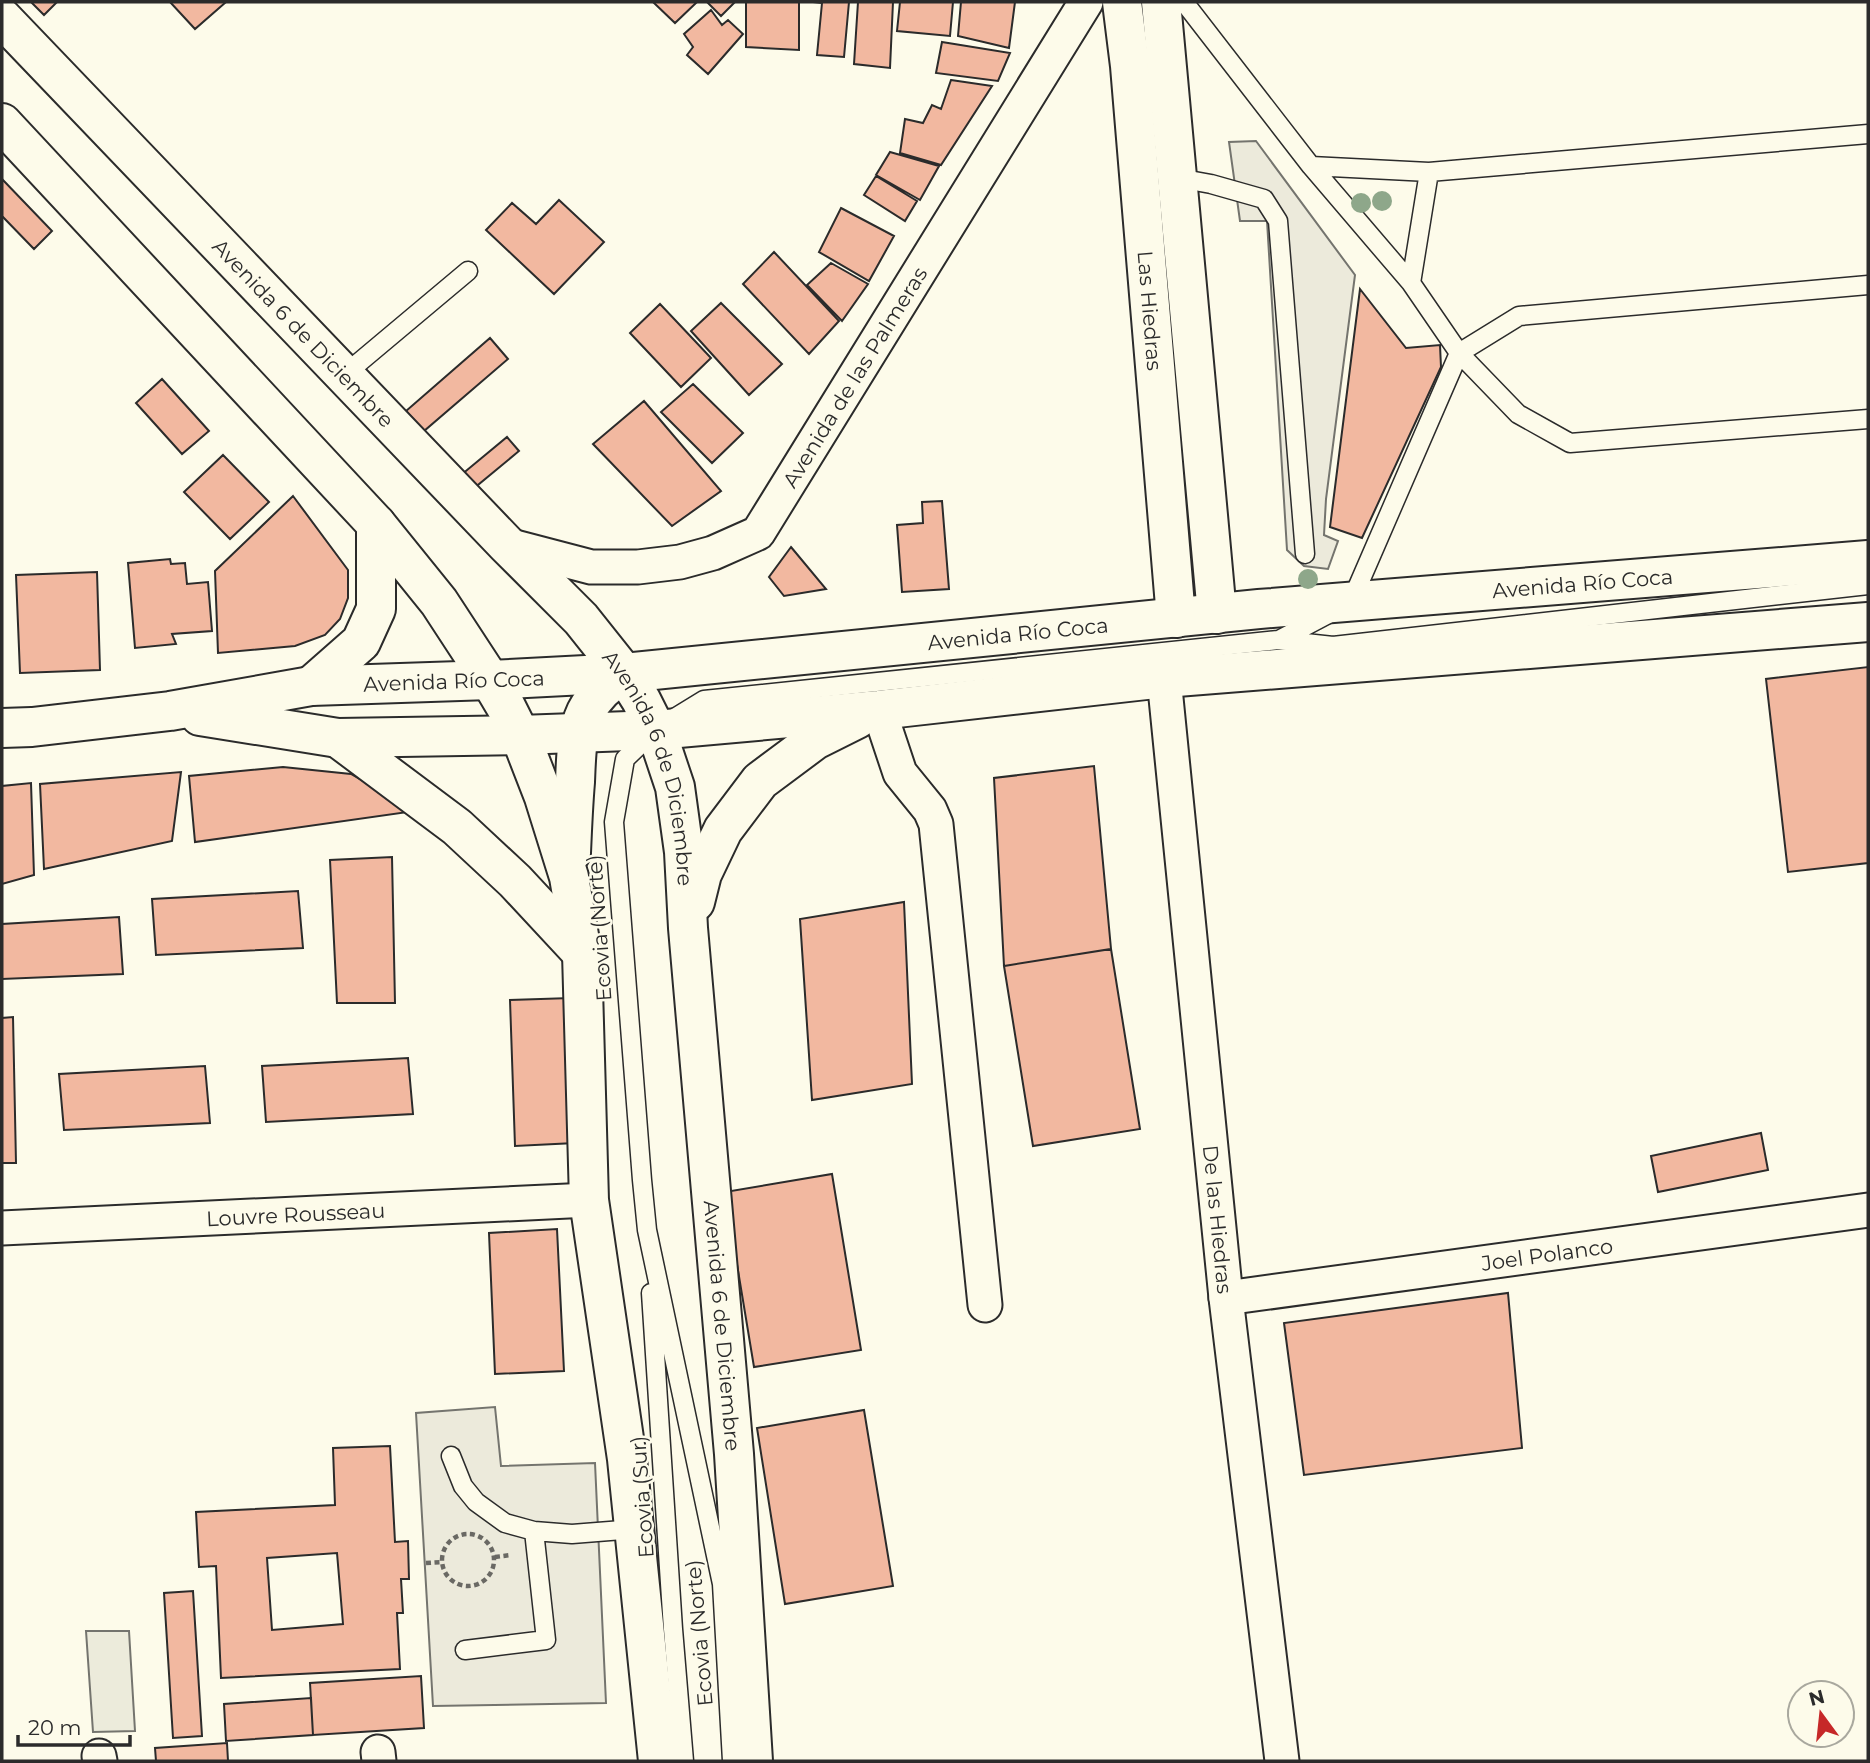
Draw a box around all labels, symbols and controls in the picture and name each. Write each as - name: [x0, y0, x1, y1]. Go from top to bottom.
- street label: Avenida 6 de Diciembre: [208, 233, 400, 432]
- street label: Las Hiedras: [1133, 250, 1168, 372]
- street label: Avenida de las Palmeras: [777, 262, 932, 492]
- street label: Avenida Río Coca: [1491, 563, 1674, 603]
- street label: Avenida Río Coca: [926, 612, 1109, 655]
- street label: Avenida 6 de Diciembre: [598, 645, 698, 887]
- street label: Avenida Río Coca: [363, 665, 545, 697]
- street label: Ecovia (Norte): [581, 854, 617, 1002]
- street label: De las Hiedras: [1198, 1144, 1238, 1295]
- street label: Louvre Rousseau: [206, 1197, 386, 1231]
- street label: Avenida 6 de Diciembre: [699, 1199, 746, 1452]
- street label: Joel Polanco: [1479, 1233, 1614, 1276]
- street label: Ecovia (Sur): [625, 1435, 659, 1559]
- street label: Ecovia (Norte): [680, 1559, 718, 1707]
- north arrow: [1786, 1679, 1856, 1749]
- text: N: [1806, 1685, 1827, 1711]
- scale bar: [18, 1704, 130, 1748]
- text: 20 m: [28, 1715, 82, 1740]

